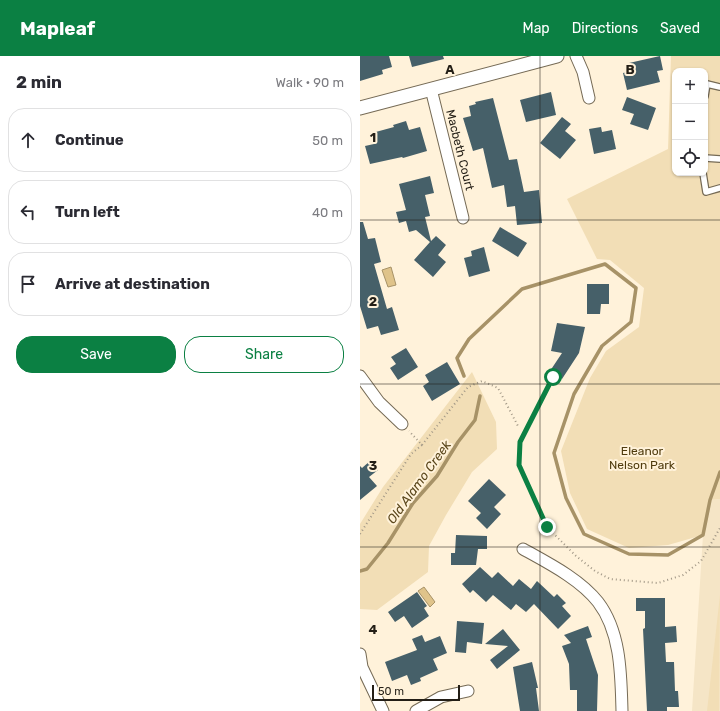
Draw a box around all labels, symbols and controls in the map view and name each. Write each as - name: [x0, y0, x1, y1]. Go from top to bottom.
- text: Mapleaf: [20, 17, 95, 40]
- text: Map: [523, 20, 550, 37]
- text: Directions: [572, 20, 638, 37]
- text: Saved: [660, 20, 700, 37]
- text: A: [445, 62, 455, 77]
- text: B: [625, 62, 635, 77]
- map controls: [672, 68, 708, 176]
- button: +: [672, 68, 708, 104]
- text: 2 min: [16, 72, 62, 92]
- text: Walk · 90 m: [276, 75, 344, 90]
- button: −: [672, 104, 708, 140]
- street label: Macbeth Court: [443, 108, 477, 192]
- icon: ahead: [17, 129, 39, 151]
- text: 1: [370, 130, 376, 145]
- text: Continue: [55, 131, 124, 149]
- text: 50 m: [312, 133, 343, 148]
- button: locate: [672, 140, 708, 176]
- icon: left: [17, 201, 39, 223]
- text: Turn left: [55, 203, 120, 221]
- text: 40 m: [312, 205, 343, 220]
- icon: arrive: [17, 273, 39, 295]
- text: Arrive at destination: [55, 275, 210, 293]
- text: 2: [369, 294, 377, 309]
- button: Save: [16, 336, 176, 373]
- button: Share: [184, 336, 344, 373]
- route start: [544, 368, 562, 386]
- water label: Old Alamo Creek: [384, 437, 454, 527]
- park label: Eleanor Nelson Park: [609, 444, 676, 472]
- text: 3: [369, 458, 378, 473]
- route end: [538, 518, 556, 536]
- text: 4: [369, 622, 378, 637]
- scale bar: [372, 683, 460, 702]
- text: 50 m: [378, 685, 404, 698]

